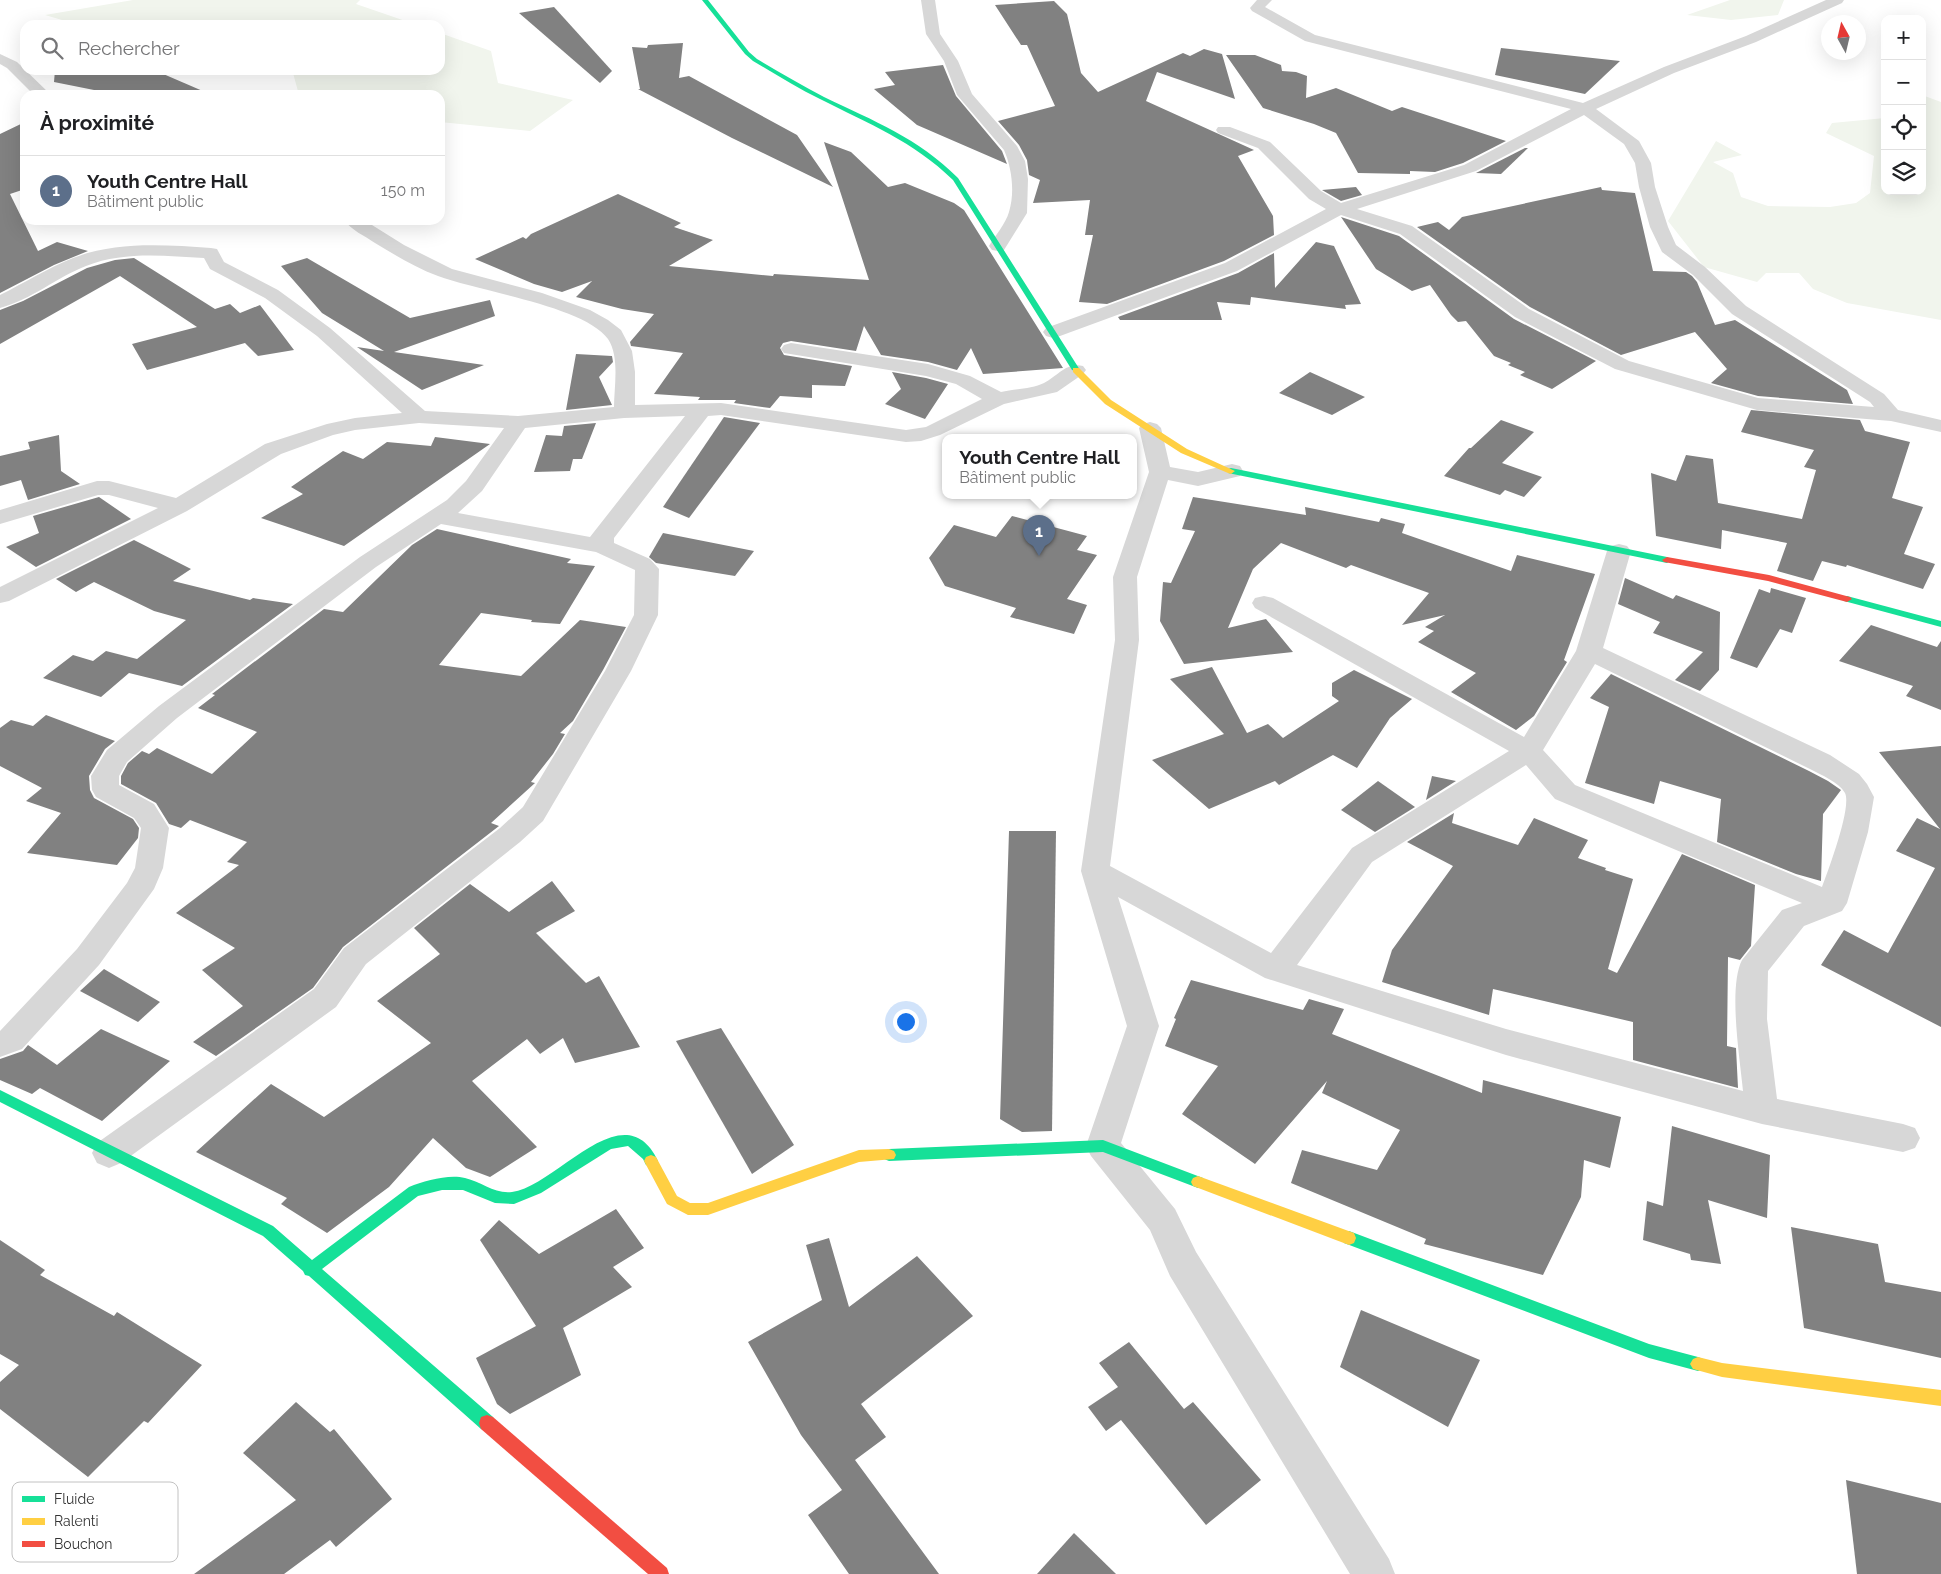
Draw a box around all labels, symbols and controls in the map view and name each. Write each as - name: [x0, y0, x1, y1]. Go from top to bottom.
- north arrow: [1821, 15, 1866, 60]
- map controls: [1881, 15, 1926, 195]
- button: +: [1881, 15, 1926, 60]
- search box: [20, 20, 445, 75]
- icon: search: [38, 34, 66, 62]
- text: Rechercher: [78, 37, 180, 59]
- button: −: [1881, 60, 1926, 105]
- button: locate: [1881, 105, 1926, 150]
- text: À proximité: [40, 110, 154, 135]
- button: layers: [1881, 150, 1926, 195]
- text: Youth Centre Hall: [87, 170, 248, 192]
- text: 1: [52, 181, 60, 200]
- text: 150 m: [381, 181, 425, 200]
- text: Bâtiment public: [87, 192, 204, 211]
- popup: [942, 434, 1137, 499]
- text: Youth Centre Hall: [959, 446, 1120, 468]
- text: Bâtiment public: [959, 468, 1076, 487]
- pin: 1: [1023, 515, 1055, 556]
- your location: [893, 1009, 919, 1035]
- legend: [12, 1482, 178, 1562]
- text: Fluide: [54, 1491, 94, 1507]
- text: Ralenti: [54, 1513, 99, 1529]
- text: Bouchon: [54, 1536, 112, 1552]

